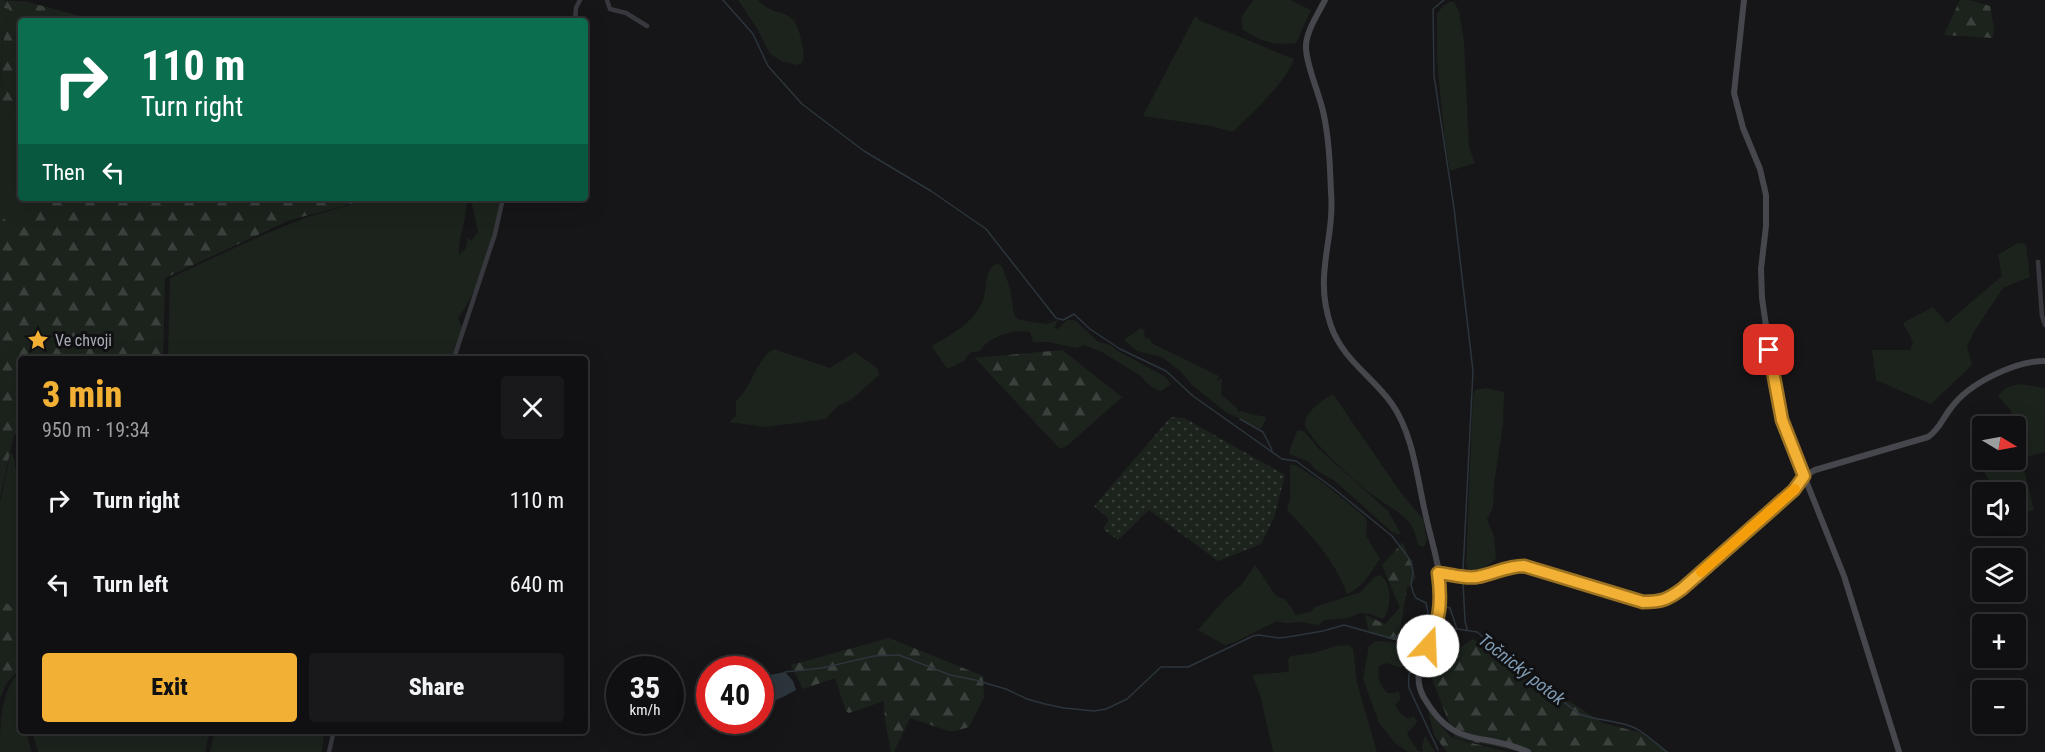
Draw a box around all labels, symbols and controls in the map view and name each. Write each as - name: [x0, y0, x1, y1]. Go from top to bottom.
- text: 110 m: [141, 41, 246, 90]
- icon: right: [42, 42, 120, 120]
- text: Turn right: [141, 91, 243, 123]
- icon: left: [97, 156, 130, 189]
- text: Then: [42, 160, 85, 185]
- pin: [1743, 324, 1794, 375]
- place icon: Ve chvoji: [26, 328, 50, 352]
- place label: Ve chvoji: [55, 331, 112, 350]
- icon: arrive: [1752, 333, 1785, 366]
- text: 3 min: [42, 374, 122, 416]
- button: close: [501, 376, 564, 439]
- north arrow: [1972, 416, 2026, 470]
- map controls: [1972, 416, 2026, 734]
- text: 950 m · 19:34: [42, 418, 149, 442]
- button: sound: [1972, 482, 2026, 536]
- icon: right: [42, 484, 75, 517]
- text: Turn right: [93, 488, 180, 513]
- text: 110 m: [510, 488, 564, 513]
- button: layers: [1972, 548, 2026, 602]
- icon: left: [42, 568, 75, 601]
- text: Turn left: [93, 572, 168, 597]
- text: 640 m: [510, 572, 564, 597]
- position arrow: [1396, 614, 1460, 678]
- button: +: [1972, 614, 2026, 668]
- water label: Točnický potok: [1475, 629, 1570, 710]
- button: Exit: [42, 653, 297, 722]
- button: Share: [309, 653, 564, 722]
- speed limit sign: 40: [696, 656, 774, 734]
- text: 35: [630, 670, 660, 705]
- button: −: [1972, 680, 2026, 734]
- text: km/h: [630, 701, 660, 719]

